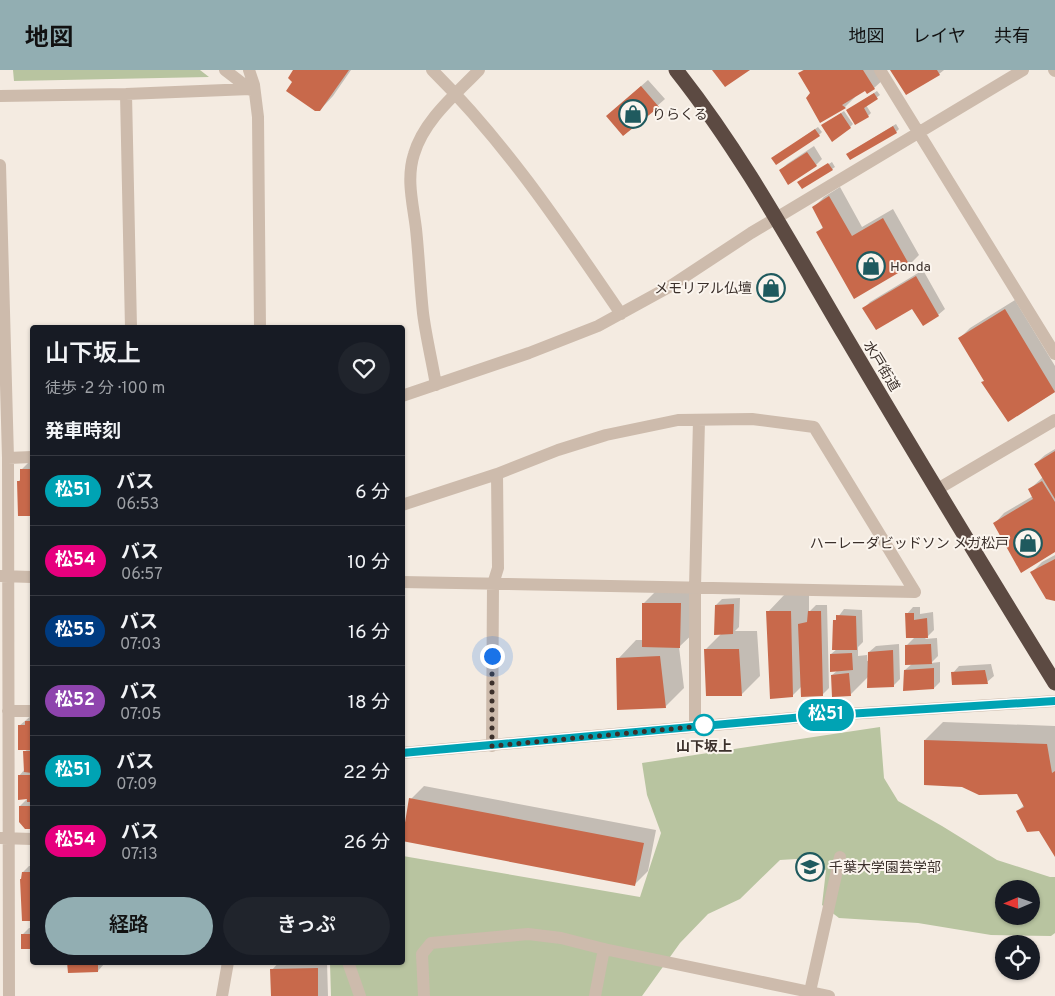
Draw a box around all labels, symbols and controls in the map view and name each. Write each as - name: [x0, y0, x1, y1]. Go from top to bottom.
- text: 地図: [25, 24, 73, 54]
- text: 地図: [849, 26, 885, 49]
- text: レイヤ: [913, 26, 966, 49]
- text: 共有: [994, 26, 1030, 49]
- shop icon: りらくる: [618, 99, 648, 129]
- place label: りらくる: [652, 107, 708, 124]
- shop icon: Honda: [856, 251, 886, 281]
- place label: Honda: [890, 259, 931, 276]
- shop icon: メモリアル仏壇: [756, 273, 786, 303]
- place label: メモリアル仏壇: [654, 281, 752, 298]
- street label: 水戸街道: [859, 338, 902, 395]
- text: 山下坂上: [45, 340, 141, 370]
- button: heart: [338, 342, 390, 394]
- text: 徒歩 · 2 分 · 100 m: [45, 379, 165, 399]
- text: 発車時刻: [45, 420, 121, 444]
- text: バス: [116, 471, 154, 495]
- text: 松51: [55, 479, 91, 502]
- text: 6 分: [355, 481, 390, 505]
- text: 06:53: [116, 495, 159, 515]
- shop icon: ハーレーダビッドソン メガ松戸: [1013, 528, 1043, 558]
- place label: ハーレーダビッドソン メガ松戸: [810, 536, 1009, 553]
- text: バス: [121, 541, 159, 565]
- text: 松54: [55, 549, 96, 572]
- text: 10 分: [347, 551, 390, 575]
- text: 06:57: [121, 565, 163, 585]
- text: バス: [120, 611, 158, 635]
- text: 松55: [55, 619, 95, 642]
- text: 16 分: [348, 621, 390, 645]
- text: 07:03: [120, 635, 161, 655]
- your location: [480, 644, 505, 669]
- text: バス: [120, 681, 158, 705]
- text: 松52: [55, 689, 95, 712]
- text: 18 分: [348, 691, 390, 715]
- line badge: 松51: [797, 699, 855, 731]
- text: 松51: [808, 703, 844, 726]
- text: 07:05: [120, 705, 161, 725]
- marker: 山下坂上: [693, 714, 715, 736]
- place label: 山下坂上: [676, 739, 732, 756]
- text: バス: [116, 751, 154, 775]
- text: 松51: [55, 759, 91, 782]
- text: 22 分: [343, 761, 390, 785]
- text: 07:09: [116, 775, 157, 795]
- text: バス: [121, 821, 159, 845]
- text: 松54: [55, 829, 96, 852]
- text: 26 分: [344, 831, 390, 855]
- text: 07:13: [121, 845, 158, 865]
- school or university icon: 千葉大学園芸学部: [795, 852, 825, 882]
- place label: 千葉大学園芸学部: [829, 860, 941, 877]
- north arrow: [995, 880, 1040, 925]
- map controls: [995, 880, 1040, 980]
- button: 経路: [45, 897, 213, 955]
- button: きっぷ: [223, 897, 390, 955]
- button: locate: [995, 935, 1040, 980]

